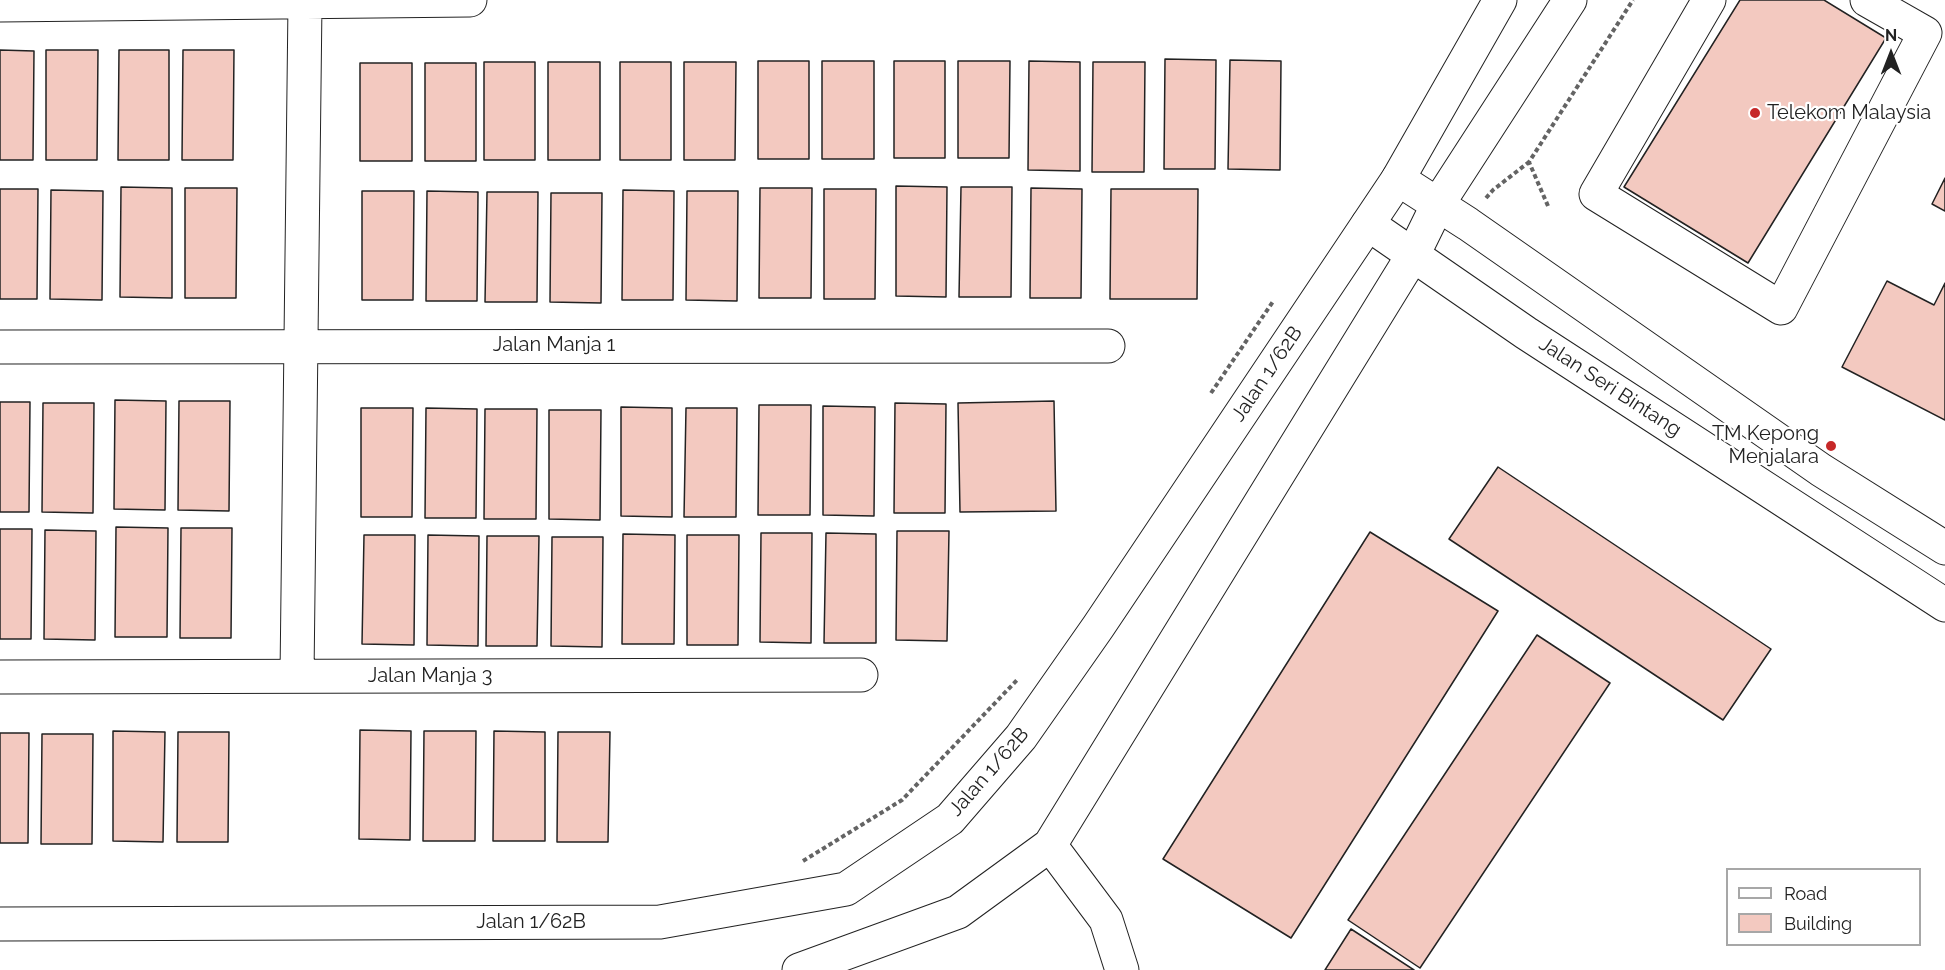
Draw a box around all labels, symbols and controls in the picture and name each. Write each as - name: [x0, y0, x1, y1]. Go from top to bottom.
- north arrow: [1861, 24, 1921, 84]
- text: N: [1885, 26, 1897, 45]
- place label: Telekom Malaysia: [1767, 101, 1931, 125]
- marker: Telekom Malaysia: [1748, 106, 1762, 120]
- street label: Jalan 1/62B: [1226, 322, 1308, 426]
- street label: Jalan Seri Bintang: [1534, 332, 1686, 442]
- street label: Jalan Manja 1: [493, 333, 615, 357]
- place label: TM Kepong Menjalara: [1712, 422, 1819, 469]
- marker: TM Kepong Menjalara: [1824, 439, 1838, 453]
- street label: Jalan Manja 3: [368, 664, 492, 688]
- street label: Jalan 1/62B: [944, 723, 1034, 821]
- legend: [1726, 868, 1921, 946]
- text: Road: [1784, 883, 1827, 904]
- street label: Jalan 1/62B: [476, 910, 586, 934]
- text: Building: [1784, 913, 1852, 934]

